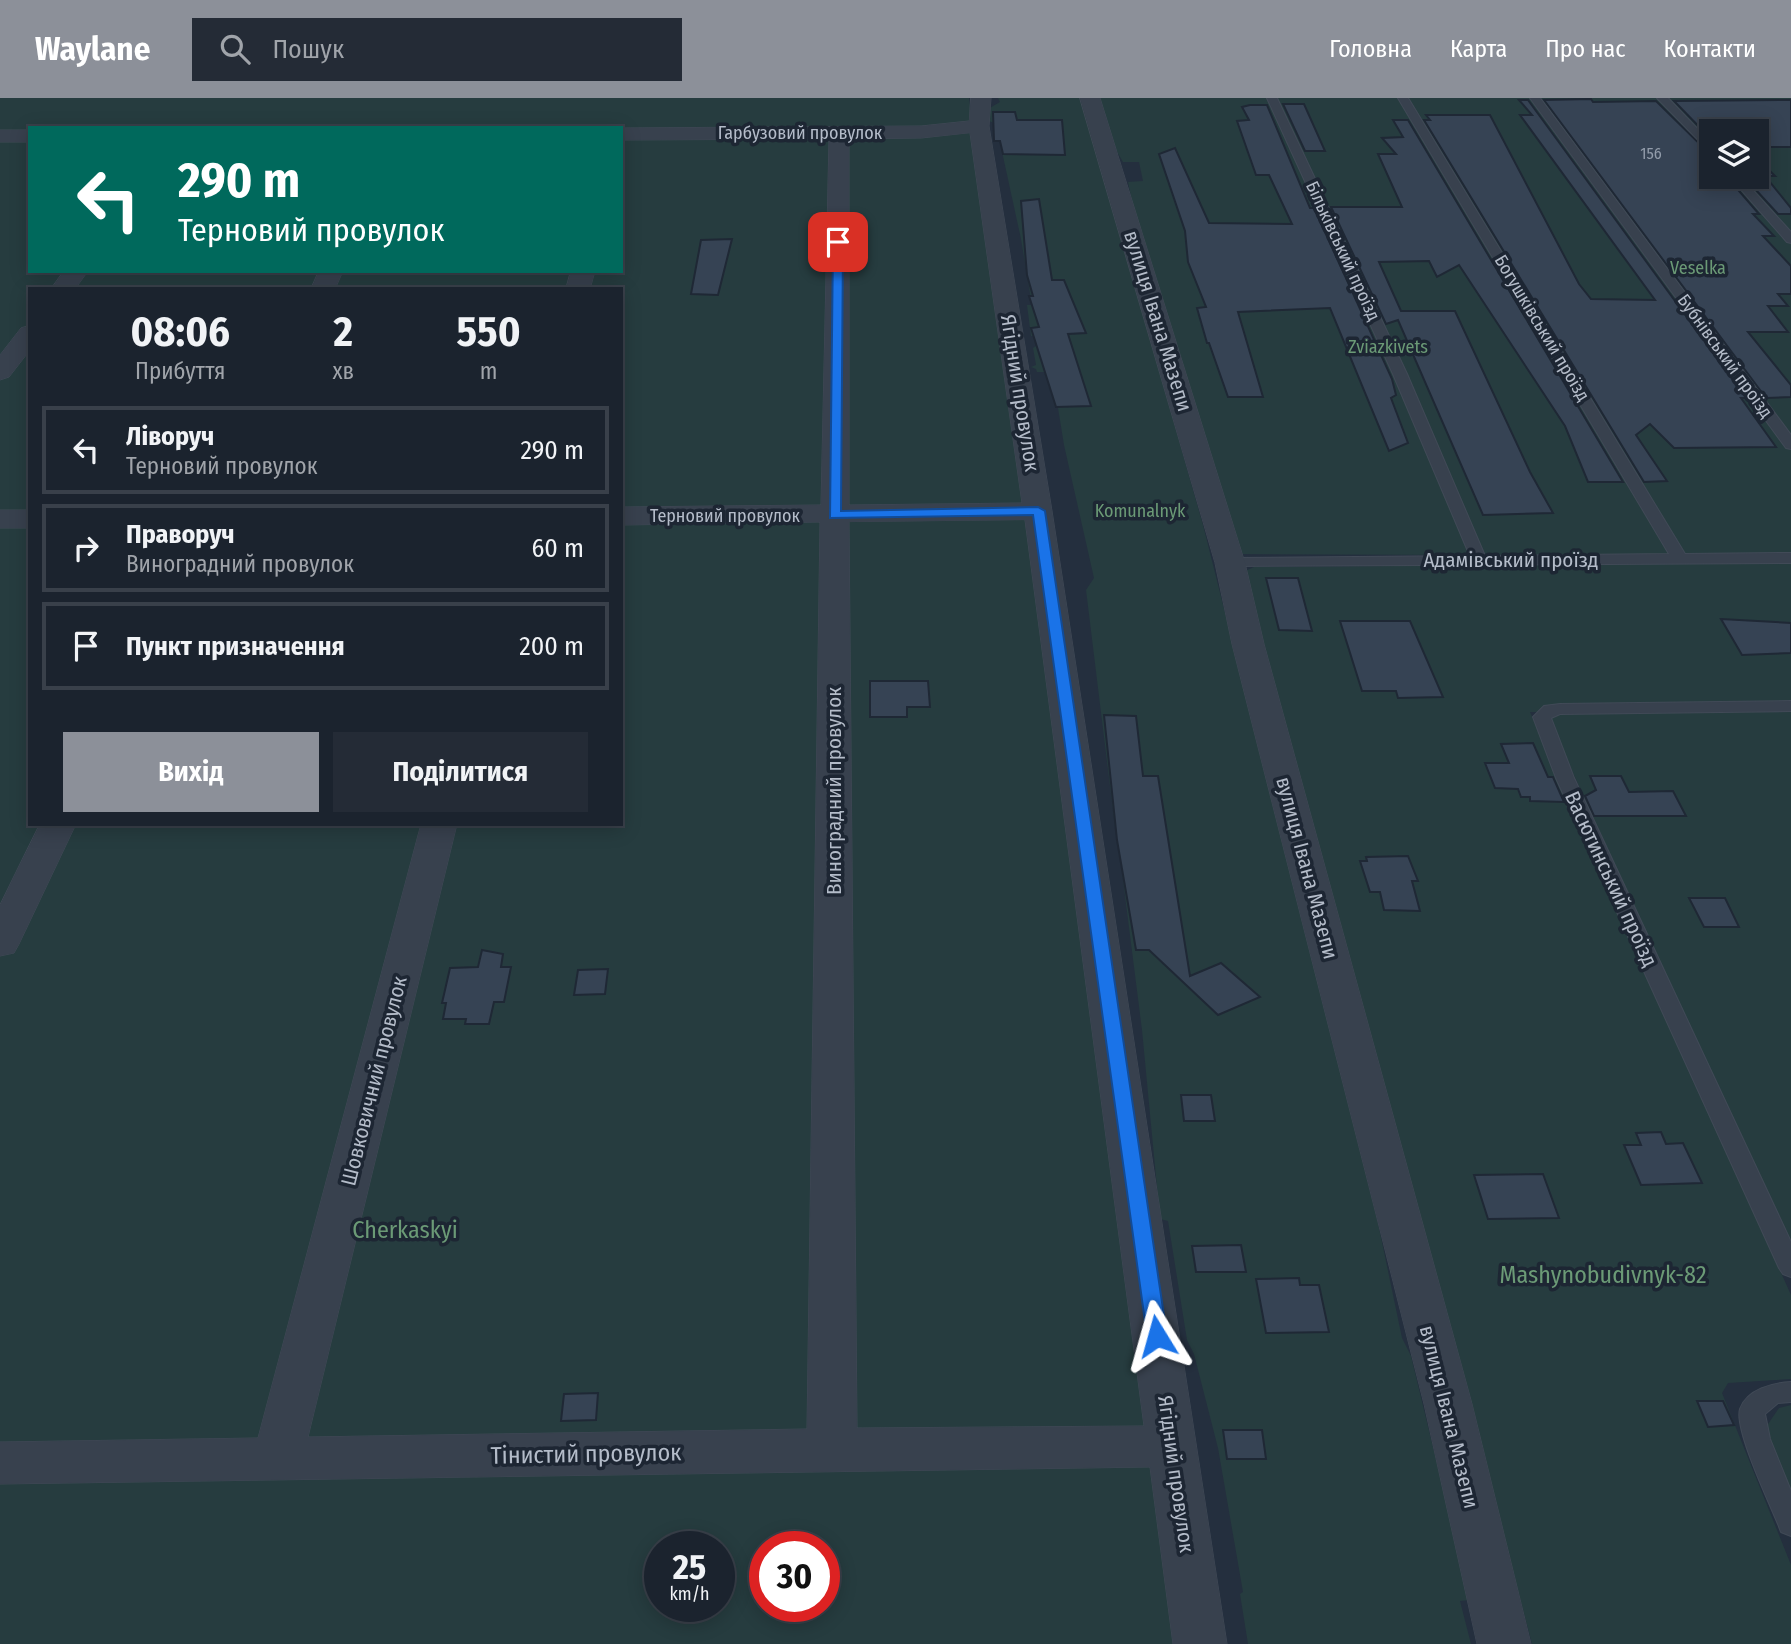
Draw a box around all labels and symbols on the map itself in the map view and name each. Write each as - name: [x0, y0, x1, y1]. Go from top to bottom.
- street label: Гарбузовий провулок: [718, 122, 883, 144]
- house number: 156: [1640, 144, 1662, 163]
- street label: Більківський проїзд: [1301, 178, 1385, 324]
- pin: [808, 212, 868, 272]
- street label: вулиця Івана Мазепи: [1118, 227, 1198, 415]
- street label: Богушківський проїзд: [1490, 251, 1594, 405]
- park label: Veselka: [1670, 257, 1726, 279]
- street label: Бубнівський проїзд: [1673, 290, 1777, 422]
- street label: Ягідний провулок: [995, 313, 1045, 474]
- park label: Zviazkivets: [1348, 336, 1428, 358]
- park label: Komunalnyk: [1095, 500, 1186, 522]
- street label: Терновий провулок: [650, 505, 800, 527]
- street label: Адамівський проїзд: [1424, 547, 1598, 573]
- street label: Виноградний провулок: [821, 687, 847, 895]
- street label: вулиця Івана Мазепи: [1270, 774, 1344, 962]
- street label: Васютинський проїзд: [1559, 787, 1663, 971]
- street label: Шовковичний провулок: [335, 973, 413, 1188]
- park label: Cherkaskyi: [352, 1216, 458, 1244]
- park label: Mashynobudivnyk-82: [1499, 1261, 1707, 1289]
- position arrow: [1120, 1299, 1194, 1373]
- street label: вулиця Івана Мазепи: [1414, 1323, 1484, 1511]
- street label: Ягідний провулок: [1152, 1394, 1200, 1554]
- street label: Тінистий провулок: [490, 1438, 682, 1470]
- speed limit sign: 30: [749, 1531, 840, 1622]

